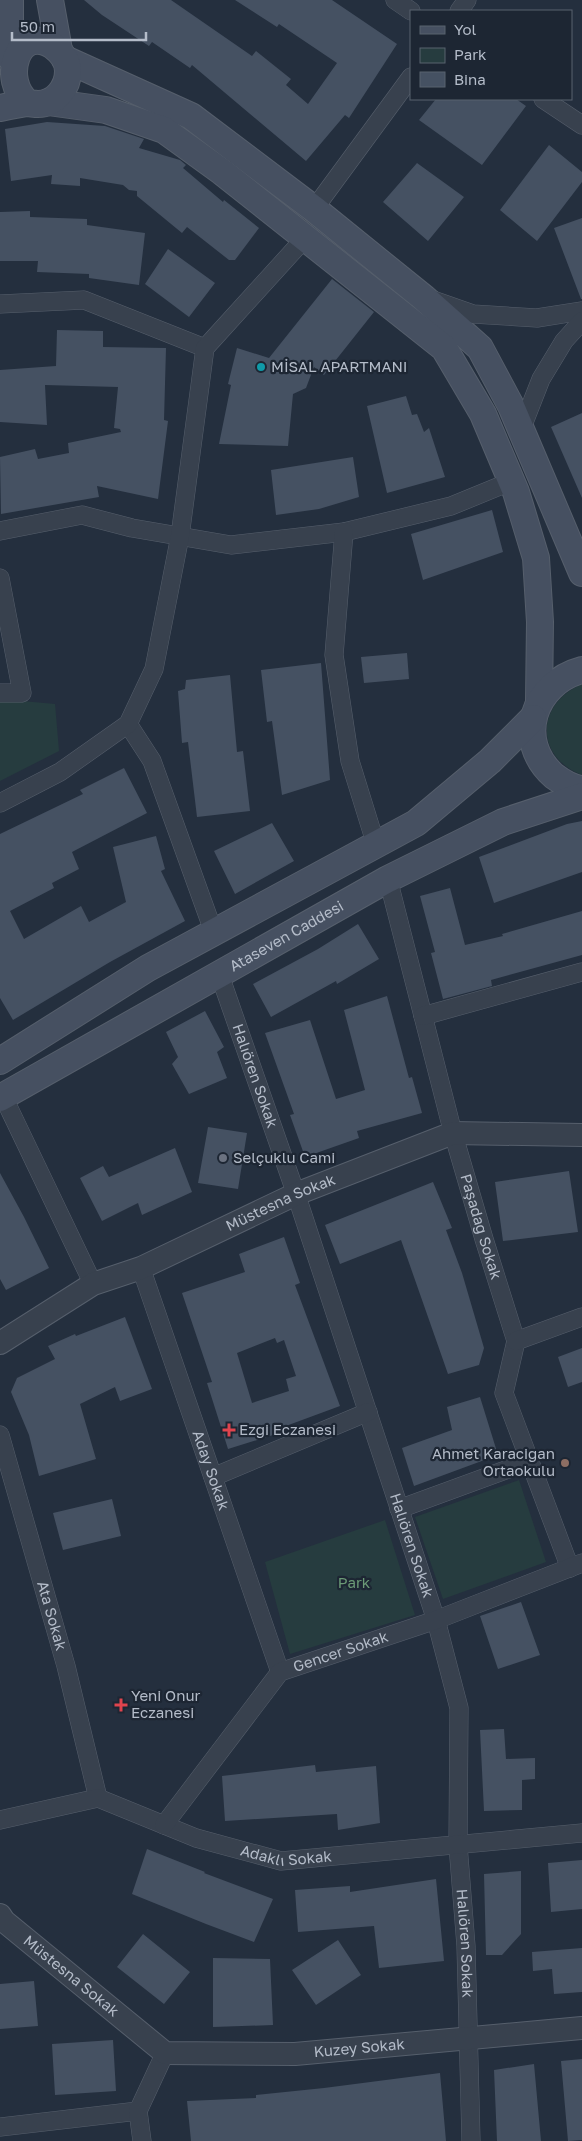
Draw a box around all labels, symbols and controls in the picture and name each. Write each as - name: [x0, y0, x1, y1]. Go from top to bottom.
- scale bar: [12, 10, 146, 42]
- legend: [410, 10, 572, 100]
- text: 50 m: [20, 17, 55, 35]
- text: Yol: [454, 20, 476, 38]
- text: Park: [454, 45, 487, 63]
- text: Bina: [454, 70, 486, 88]
- place label: MİSAL APARTMANI: [271, 357, 408, 375]
- marker: MİSAL APARTMANI: [255, 361, 267, 373]
- street label: Ataseven Caddesi: [226, 896, 346, 975]
- street label: Halıören Sokak: [229, 1021, 282, 1131]
- place label: Selçuklu Cami: [233, 1148, 335, 1166]
- marker: Selçuklu Cami: [217, 1152, 229, 1164]
- street label: Müstesna Sokak: [223, 1169, 338, 1234]
- street label: Paşadağ Sokak: [457, 1172, 506, 1282]
- place label: Ezgi Eczanesi: [239, 1420, 336, 1438]
- marker: Ezgi Eczanesi: [223, 1424, 235, 1436]
- street label: Aday Sokak: [189, 1428, 234, 1513]
- place label: Ahmet Karacigan Ortaokulu: [432, 1444, 555, 1479]
- marker: Ahmet Karacigan Ortaokulu: [559, 1457, 571, 1469]
- street label: Halıören Sokak: [387, 1491, 438, 1600]
- park label: Park: [338, 1573, 371, 1591]
- street label: Ata Sokak: [34, 1579, 71, 1653]
- street label: Gencer Sokak: [291, 1626, 391, 1675]
- place label: Yeni Onur Eczanesi: [131, 1686, 200, 1721]
- marker: Yeni Onur Eczanesi: [115, 1699, 127, 1711]
- street label: Adaklı Sokak: [239, 1840, 333, 1869]
- street label: Halıören Sokak: [454, 1888, 477, 1999]
- street label: Müstesna Sokak: [20, 1931, 123, 2020]
- street label: Kuzey Sokak: [313, 2034, 406, 2060]

